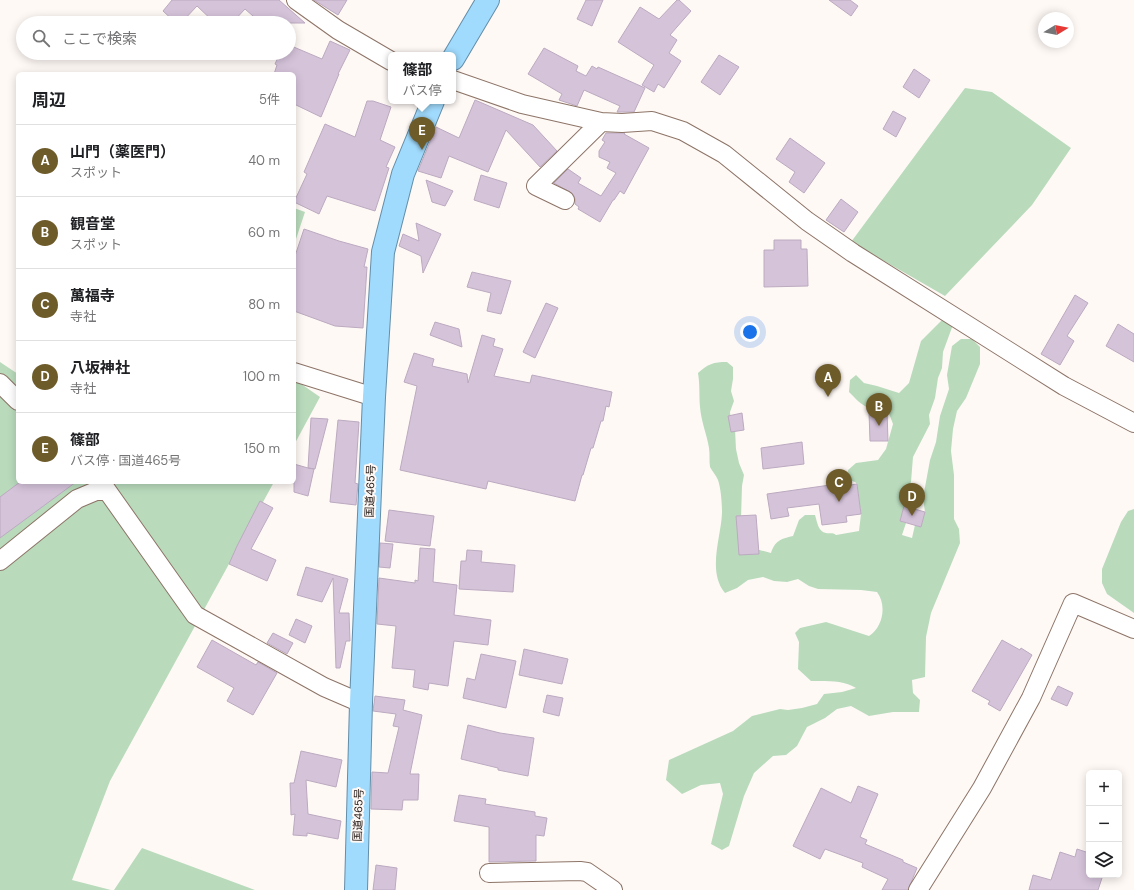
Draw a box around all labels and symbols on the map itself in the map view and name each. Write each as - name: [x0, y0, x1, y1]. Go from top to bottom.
- north arrow: [1038, 12, 1074, 48]
- pin: E: [409, 117, 435, 150]
- your location: [740, 322, 760, 342]
- pin: A: [815, 364, 841, 397]
- pin: B: [866, 393, 892, 426]
- street label: 国道465号: [362, 464, 378, 518]
- pin: C: [826, 469, 852, 502]
- pin: D: [899, 483, 925, 516]
- street label: 国道465号: [350, 788, 366, 842]

